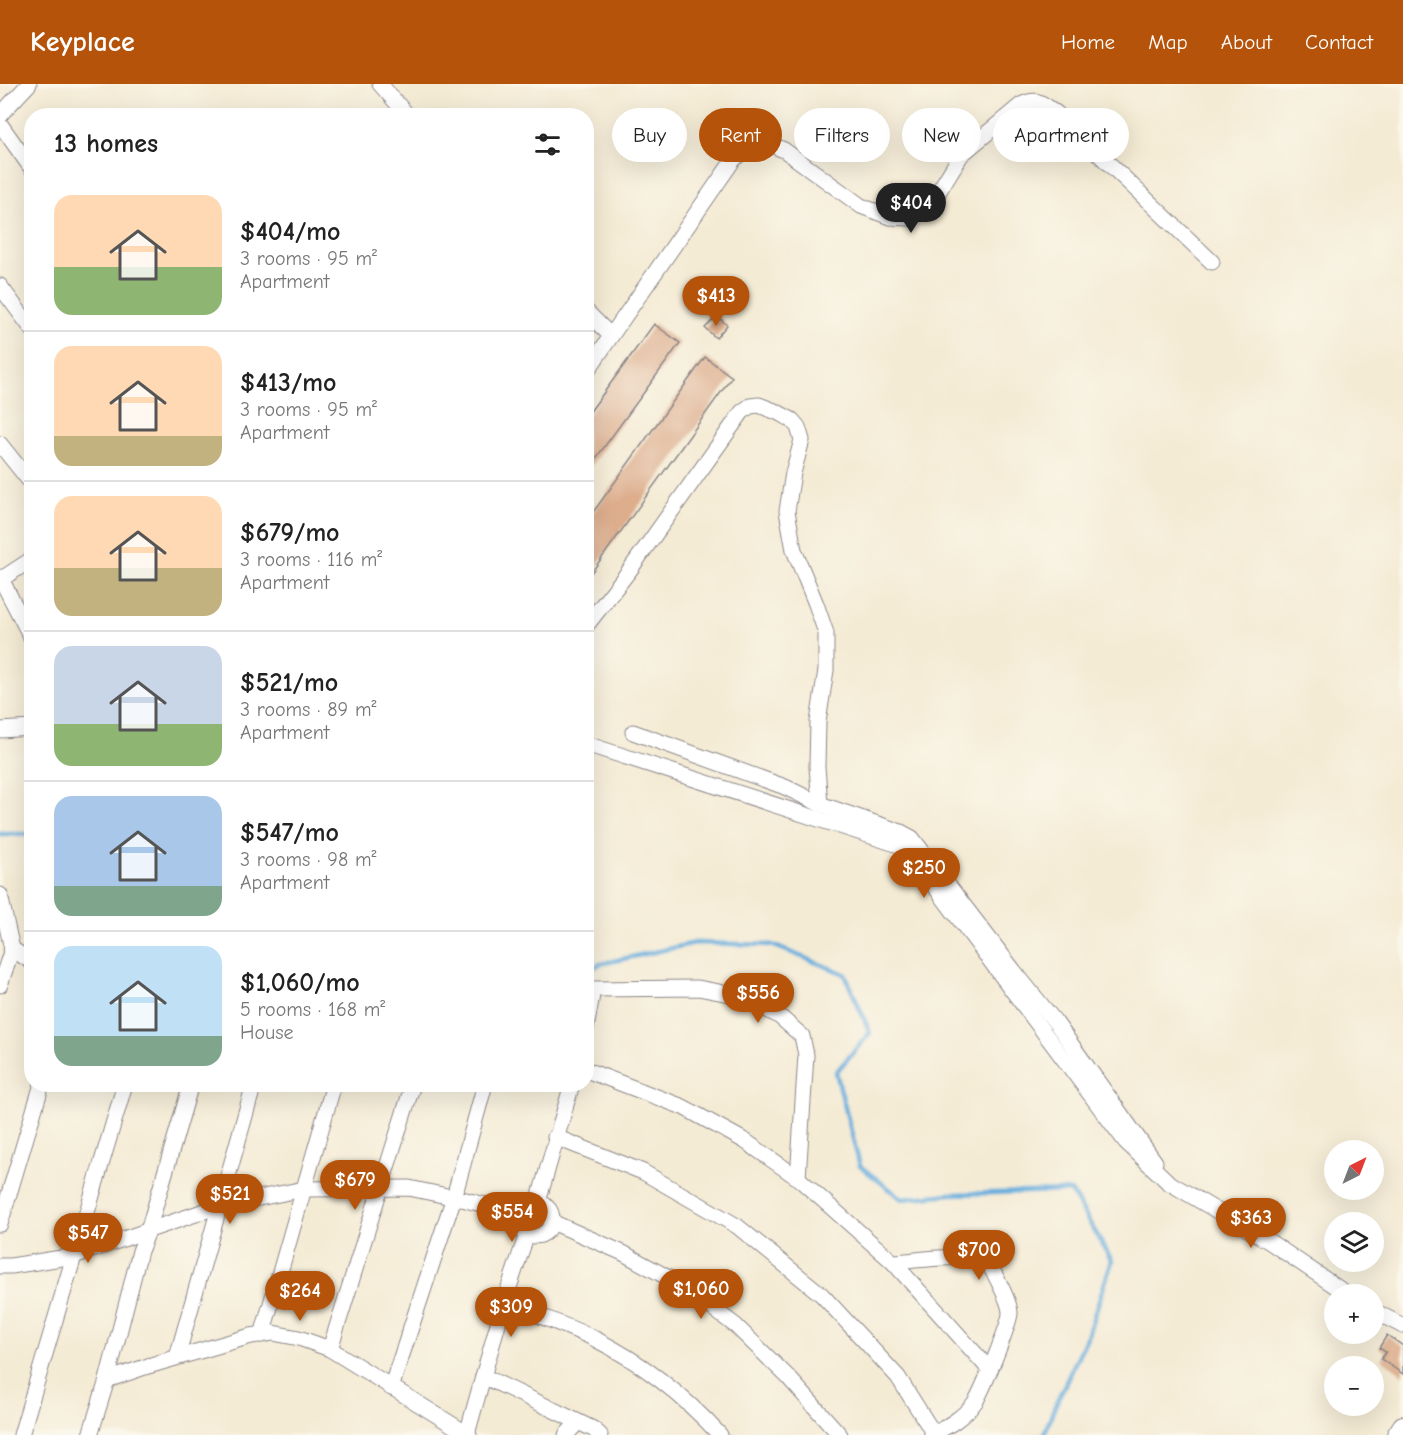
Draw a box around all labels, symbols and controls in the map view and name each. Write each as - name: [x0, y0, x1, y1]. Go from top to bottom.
- text: Keyplace: [30, 26, 135, 58]
- text: Home: [1061, 30, 1115, 54]
- text: Map: [1148, 30, 1188, 54]
- text: About: [1221, 30, 1272, 54]
- text: Contact: [1305, 30, 1373, 54]
- chip: Buy: [612, 108, 687, 162]
- chip: Rent: [699, 108, 782, 162]
- chip: Filters: [794, 108, 890, 162]
- chip: New: [902, 108, 981, 162]
- chip: Apartment: [993, 108, 1129, 162]
- icon: filters: [531, 128, 564, 161]
- text: 13 homes: [54, 129, 158, 159]
- pin: $404: [875, 183, 947, 234]
- text: $404: [890, 191, 932, 214]
- text: $404/mo: [240, 217, 340, 247]
- icon: home: [102, 219, 174, 291]
- text: 3 rooms · 95 m²: [240, 247, 377, 270]
- text: Apartment: [240, 270, 330, 293]
- pin: $413: [680, 276, 752, 327]
- text: $413: [696, 284, 736, 307]
- text: $413/mo: [240, 368, 336, 398]
- icon: home: [102, 370, 174, 442]
- text: 3 rooms · 95 m²: [240, 398, 377, 421]
- text: Apartment: [240, 421, 330, 444]
- text: $679/mo: [240, 518, 340, 548]
- icon: home: [102, 520, 174, 592]
- text: 3 rooms · 116 m²: [240, 548, 382, 571]
- text: Apartment: [240, 571, 330, 594]
- text: $521/mo: [240, 668, 338, 698]
- icon: home: [102, 670, 174, 742]
- text: 3 rooms · 89 m²: [240, 698, 376, 721]
- text: Apartment: [240, 721, 330, 744]
- text: $547/mo: [240, 818, 339, 848]
- icon: home: [102, 820, 174, 892]
- text: 3 rooms · 98 m²: [240, 848, 376, 871]
- pin: $250: [888, 848, 960, 899]
- text: $250: [902, 856, 946, 879]
- text: Apartment: [240, 871, 330, 894]
- text: $1,060/mo: [240, 968, 360, 998]
- icon: home: [102, 970, 174, 1042]
- pin: $556: [722, 973, 794, 1024]
- text: $556: [736, 981, 780, 1004]
- text: 5 rooms · 168 m²: [240, 998, 385, 1021]
- text: House: [240, 1021, 294, 1044]
- north arrow: [1324, 1140, 1384, 1200]
- map controls: [1324, 1140, 1384, 1416]
- pin: $679: [319, 1160, 391, 1211]
- text: $679: [334, 1168, 376, 1191]
- pin: $521: [194, 1174, 266, 1225]
- text: $521: [210, 1182, 250, 1205]
- pin: $554: [476, 1192, 548, 1243]
- pin: $363: [1215, 1198, 1287, 1249]
- text: $554: [491, 1200, 533, 1223]
- text: $363: [1230, 1206, 1272, 1229]
- button: layers: [1324, 1212, 1384, 1272]
- pin: $547: [52, 1213, 124, 1264]
- text: $547: [67, 1221, 109, 1244]
- pin: $700: [943, 1230, 1015, 1281]
- text: $700: [957, 1238, 1001, 1261]
- pin: $1,060: [652, 1269, 750, 1320]
- pin: $264: [264, 1271, 336, 1322]
- text: $1,060: [672, 1277, 730, 1300]
- text: $264: [279, 1279, 321, 1302]
- button: +: [1324, 1284, 1384, 1344]
- pin: $309: [475, 1287, 547, 1338]
- text: $309: [489, 1295, 533, 1318]
- button: −: [1324, 1356, 1384, 1416]

